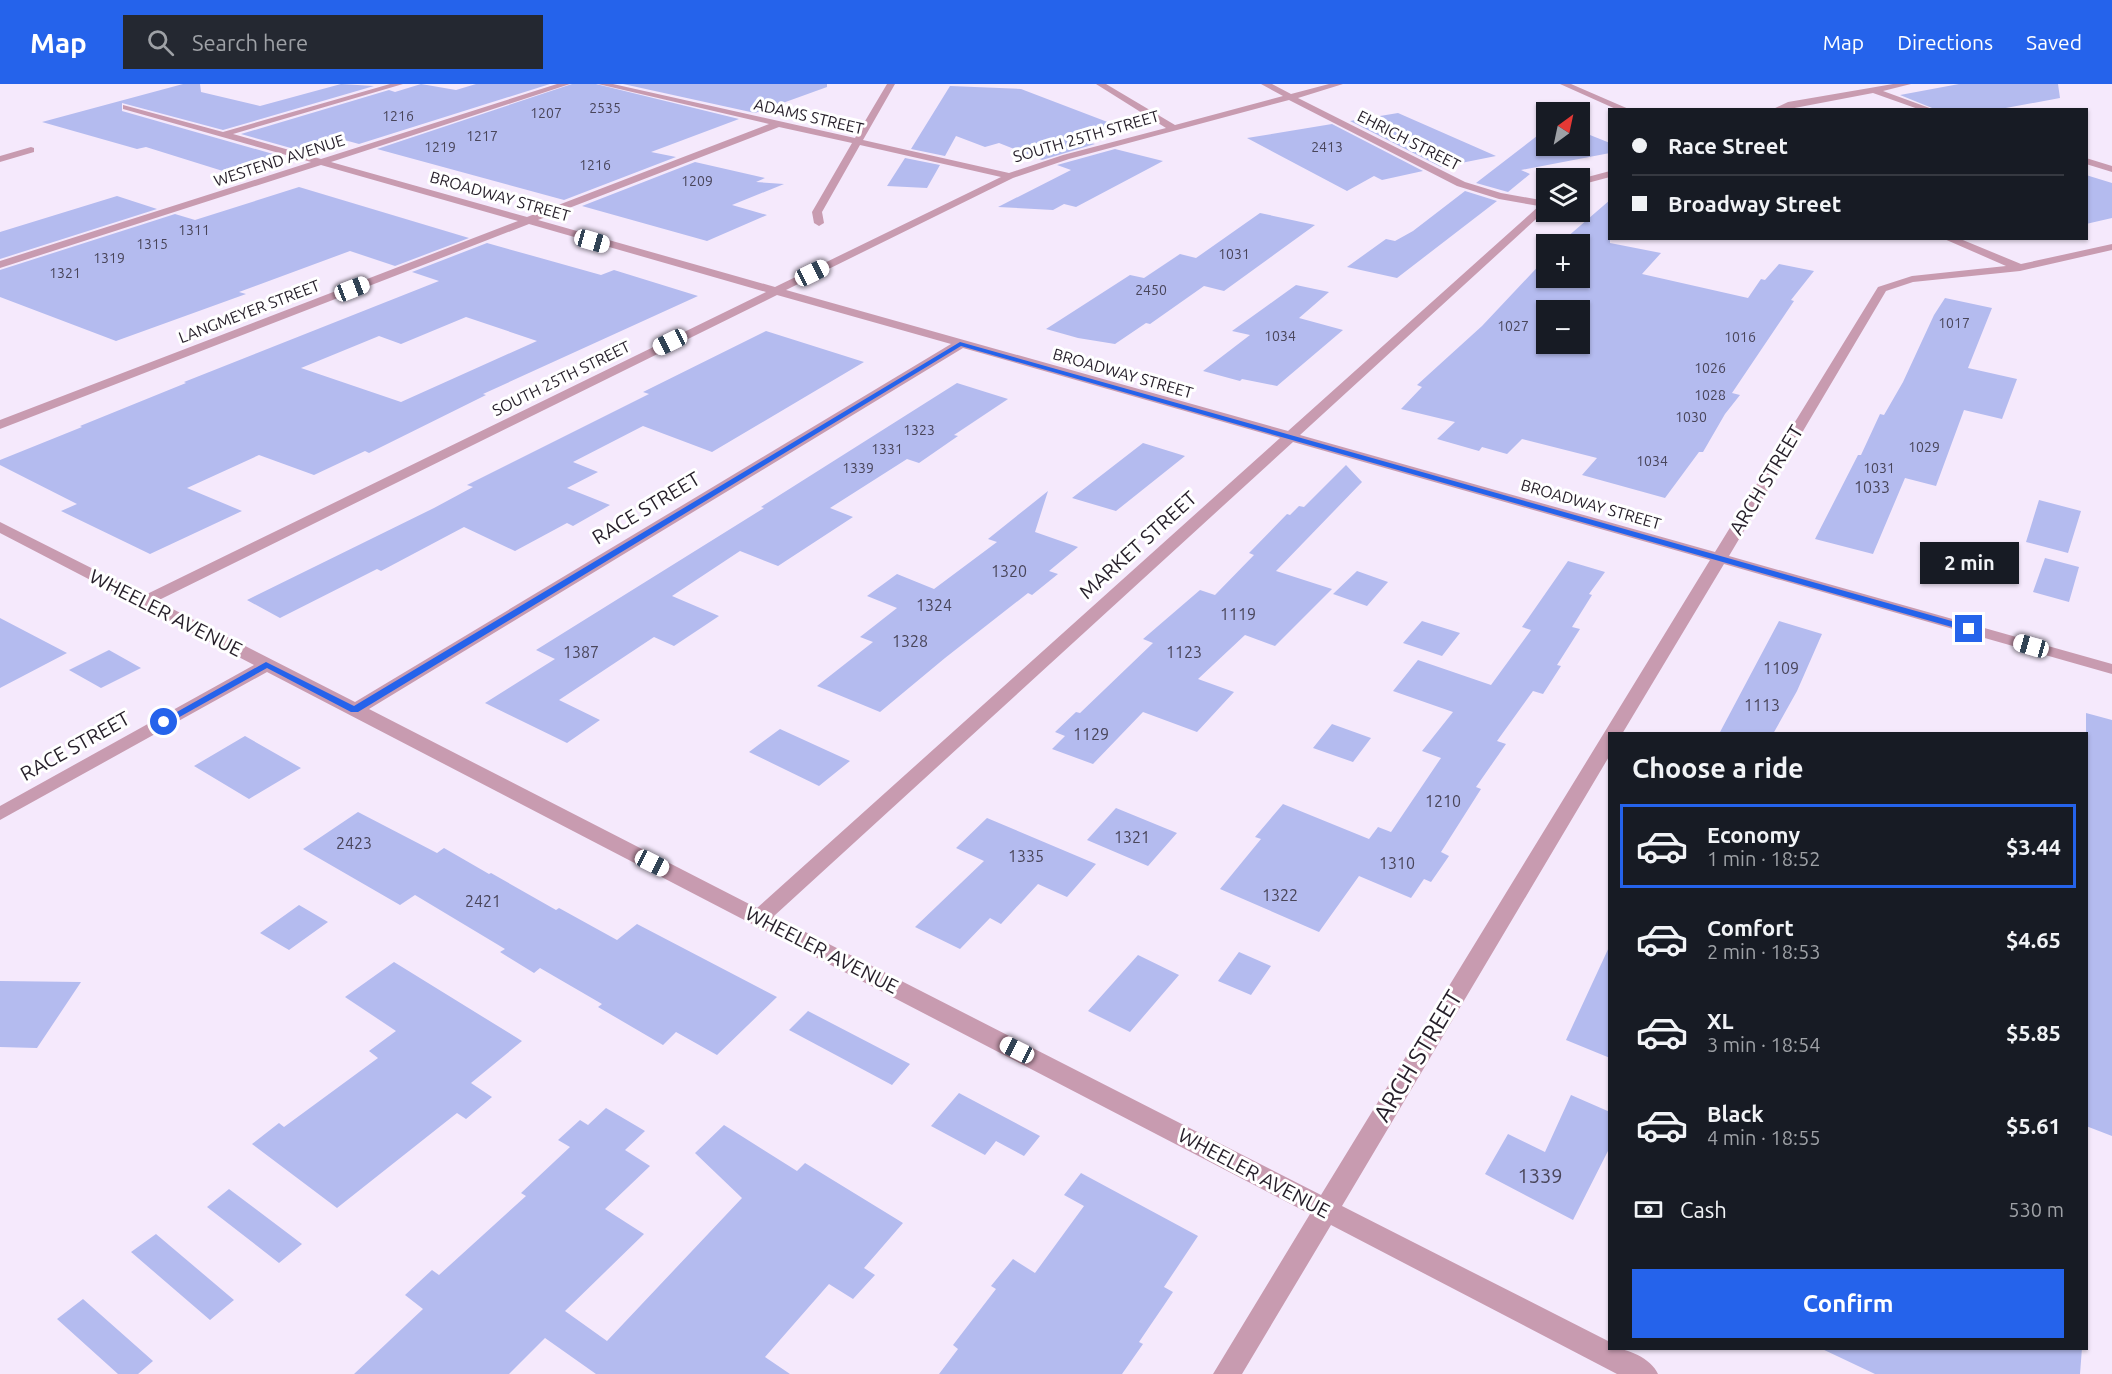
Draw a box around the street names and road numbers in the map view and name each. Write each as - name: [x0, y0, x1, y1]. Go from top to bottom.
- street label: ADAMS STREET: [752, 95, 866, 137]
- street label: SOUTH 25TH STREET: [1011, 106, 1161, 166]
- street label: EHRICH STREET: [1355, 106, 1463, 174]
- street label: WESTEND AVENUE: [211, 130, 347, 190]
- street label: BROADWAY STREET: [428, 167, 572, 225]
- street label: LANGMEYER STREET: [176, 276, 322, 346]
- street label: SOUTH 25TH STREET: [489, 337, 633, 419]
- street label: BROADWAY STREET: [1051, 344, 1195, 402]
- street label: ARCH STREET: [1724, 421, 1807, 539]
- street label: RACE STREET: [588, 466, 704, 549]
- street label: BROADWAY STREET: [1519, 475, 1663, 533]
- street label: MARKET STREET: [1074, 486, 1201, 603]
- street label: WHEELER AVENUE: [86, 564, 246, 661]
- street label: RACE STREET: [16, 706, 133, 785]
- street label: WHEELER AVENUE: [742, 901, 902, 998]
- street label: ARCH STREET: [1368, 985, 1467, 1126]
- street label: WHEELER AVENUE: [1175, 1123, 1334, 1222]

